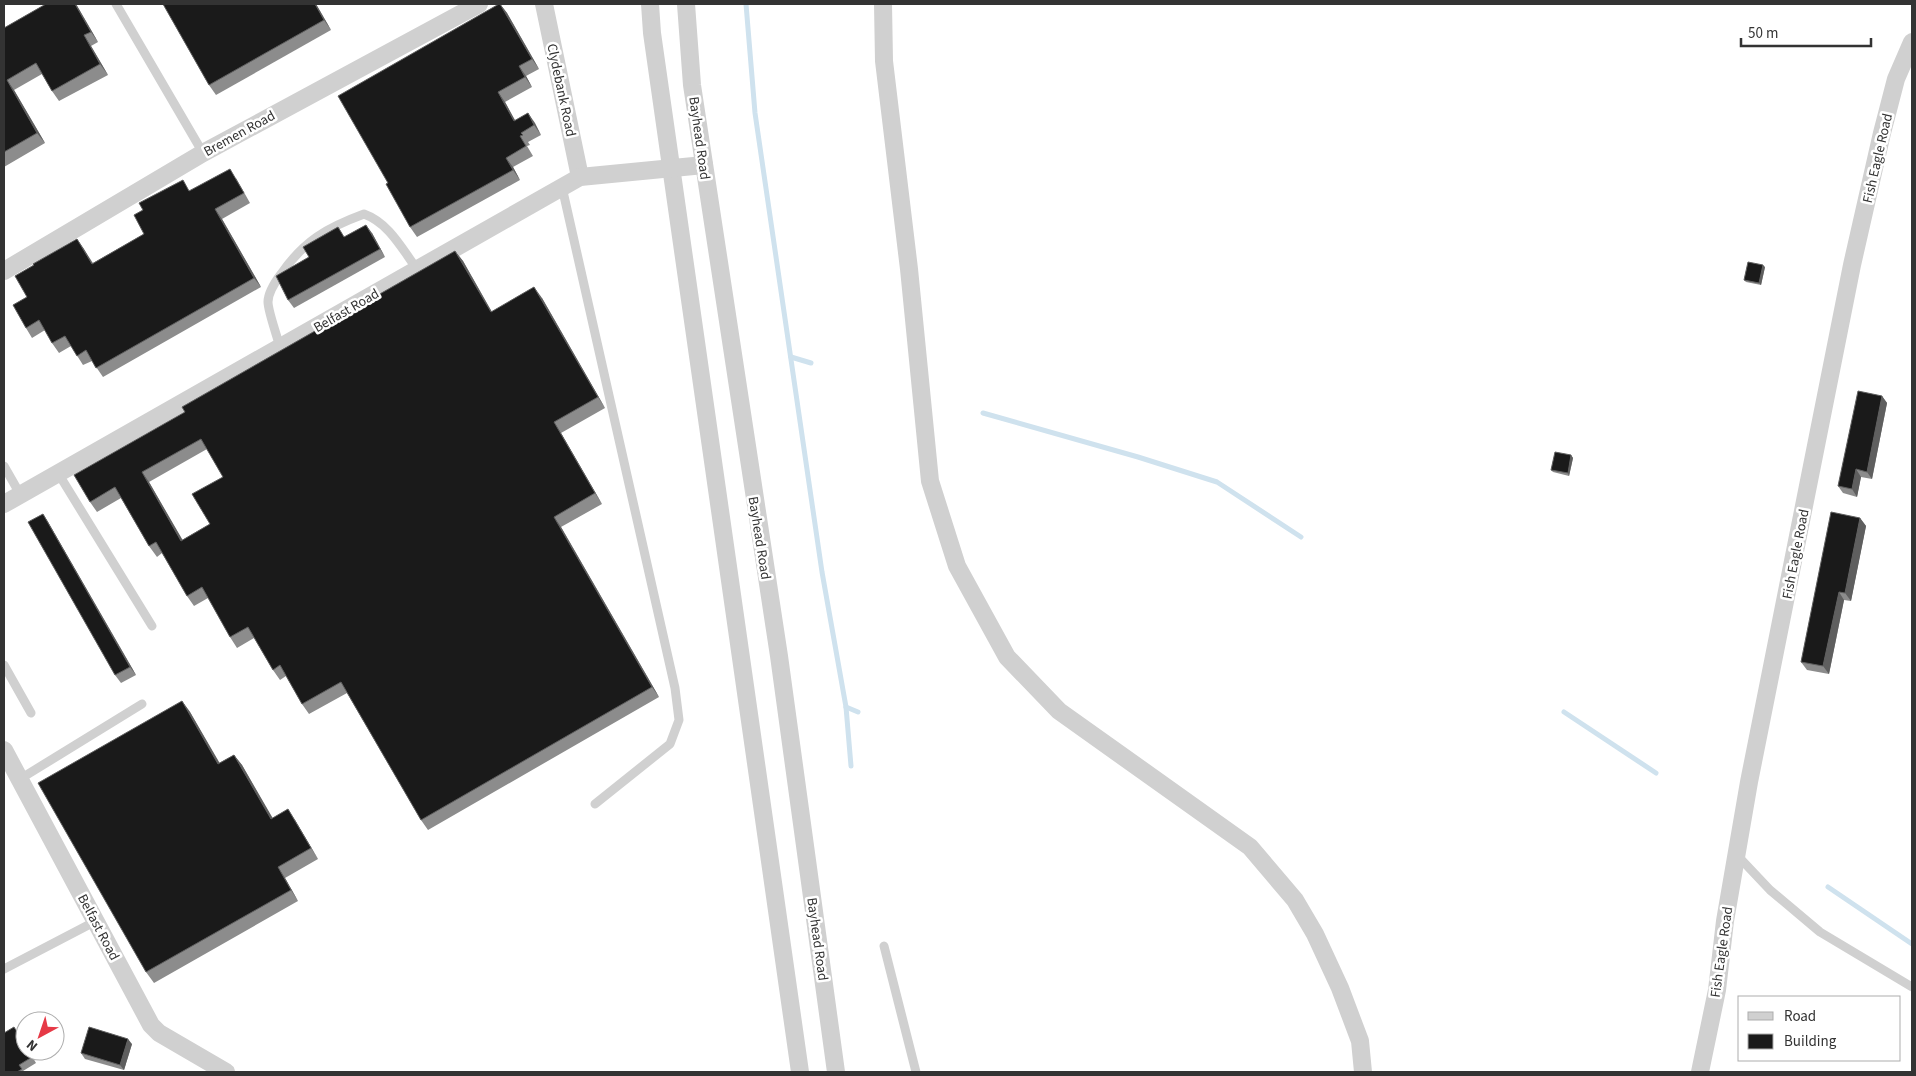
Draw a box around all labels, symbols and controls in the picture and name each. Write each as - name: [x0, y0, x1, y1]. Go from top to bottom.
- scale bar: [1741, 15, 1871, 47]
- text: 50 m: [1748, 23, 1778, 44]
- street label: Clydebank Road: [541, 42, 581, 139]
- street label: Bayhead Road: [683, 95, 715, 181]
- street label: Bremen Road: [200, 106, 279, 162]
- street label: Fish Eagle Road: [1858, 111, 1898, 205]
- street label: Belfast Road: [310, 284, 383, 338]
- street label: Bayhead Road: [743, 495, 775, 581]
- street label: Fish Eagle Road: [1777, 507, 1815, 601]
- street label: Belfast Road: [72, 891, 124, 964]
- street label: Bayhead Road: [801, 896, 833, 982]
- street label: Fish Eagle Road: [1706, 905, 1738, 999]
- legend: [1738, 996, 1901, 1061]
- text: Road: [1784, 1006, 1816, 1027]
- north arrow: [15, 1011, 65, 1061]
- text: Building: [1784, 1031, 1837, 1052]
- text: N: [22, 1035, 42, 1056]

